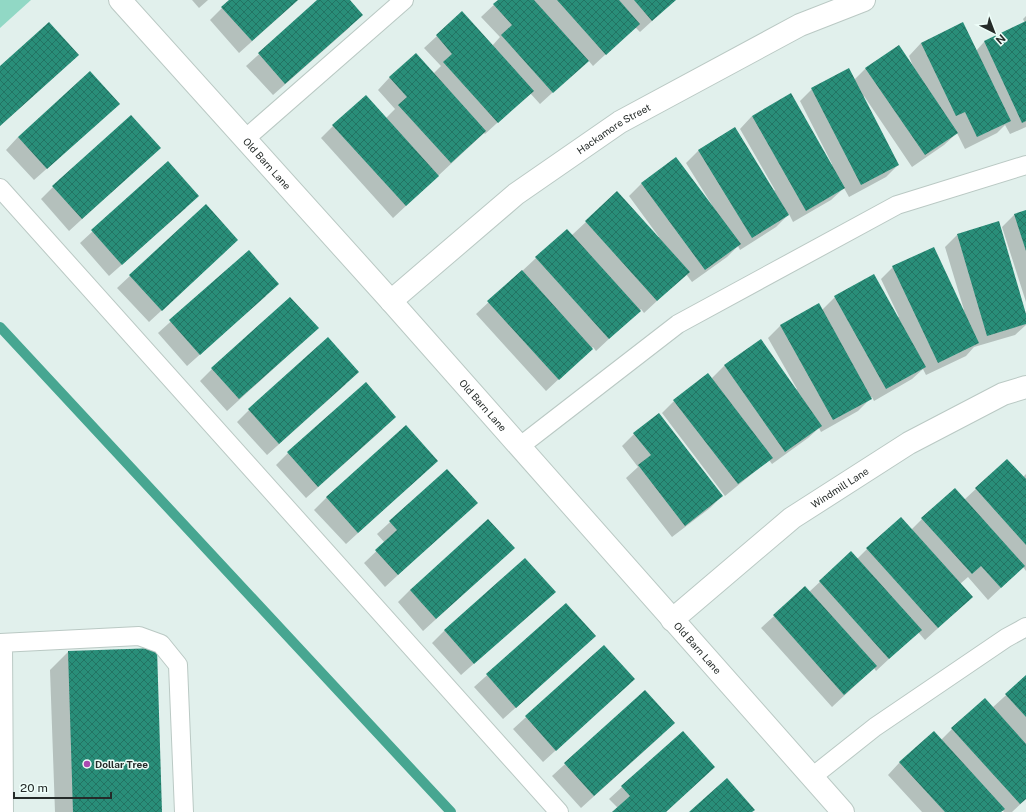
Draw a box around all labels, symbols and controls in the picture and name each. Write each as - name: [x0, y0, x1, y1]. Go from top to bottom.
- north arrow: [974, 12, 1014, 52]
- text: N: [993, 32, 1008, 47]
- street label: Hackamore Street: [574, 101, 652, 156]
- street label: Old Barn Lane: [241, 135, 294, 192]
- street label: Old Barn Lane: [457, 377, 509, 434]
- street label: Windmill Lane: [809, 464, 871, 510]
- street label: Old Barn Lane: [672, 619, 724, 677]
- place label: Dollar Tree: [95, 758, 148, 770]
- marker: Dollar Tree: [82, 759, 92, 769]
- scale bar: [14, 774, 111, 800]
- text: 20 m: [20, 781, 48, 795]

